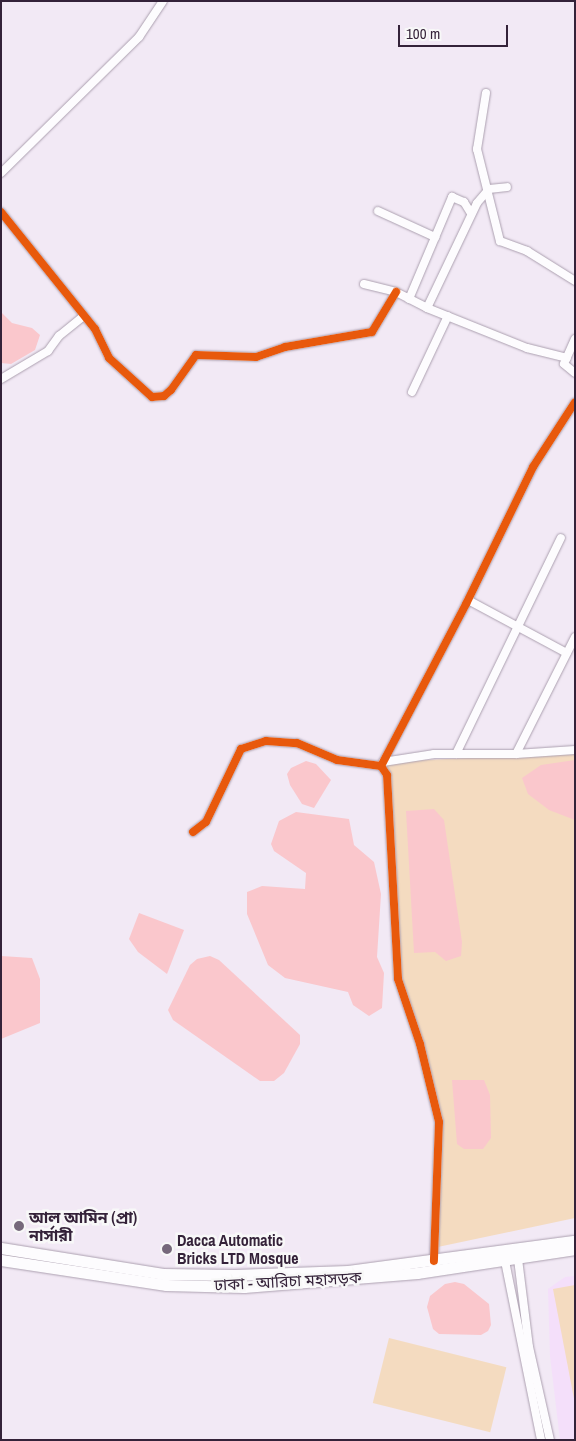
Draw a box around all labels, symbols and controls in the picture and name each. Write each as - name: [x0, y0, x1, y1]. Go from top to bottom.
- scale bar: [401, 15, 511, 47]
- text: 100 m: [406, 23, 440, 44]
- place label: আল আমিন (প্রা) নার্সারী: [29, 1207, 137, 1245]
- marker: আল আমিন (প্রা) নার্সারী: [13, 1220, 25, 1232]
- place label: Dacca Automatic Bricks LTD Mosque: [177, 1230, 299, 1268]
- marker: Dacca Automatic Bricks LTD Mosque: [161, 1243, 173, 1255]
- street label: ঢাকা - আরিচা মহাসড়ক: [214, 1268, 362, 1294]

